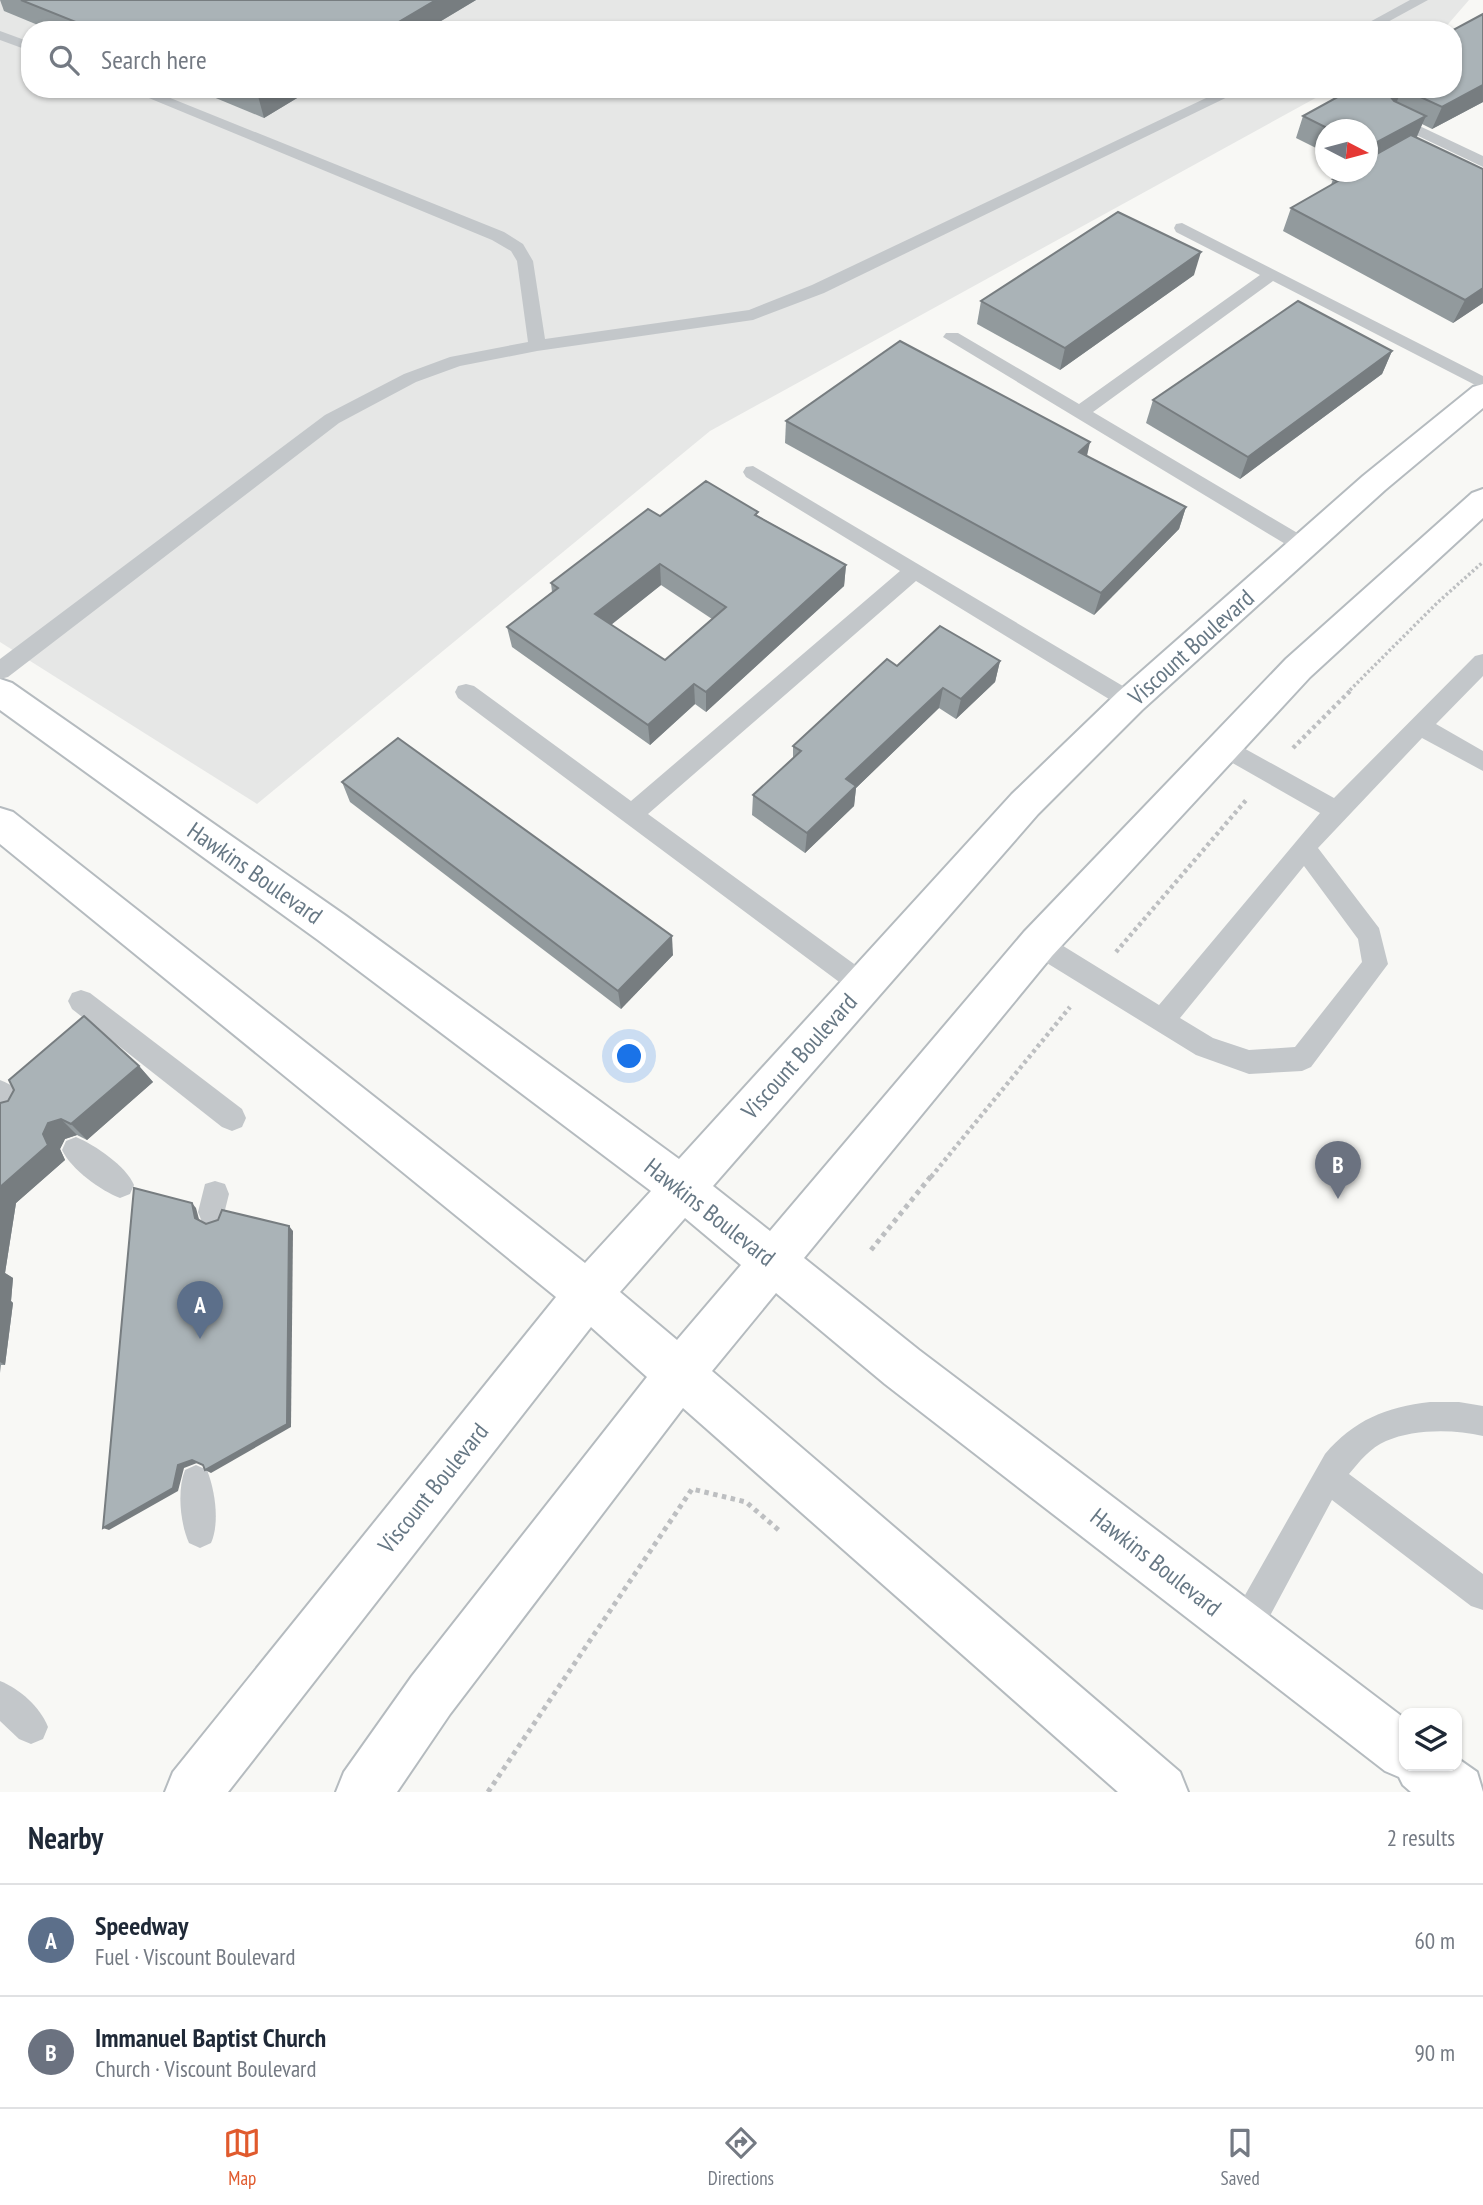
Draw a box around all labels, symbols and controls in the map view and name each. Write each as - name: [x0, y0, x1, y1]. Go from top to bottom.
- search box: [21, 21, 1462, 98]
- icon: search: [45, 41, 83, 79]
- text: Search here: [101, 43, 207, 76]
- north arrow: [1315, 119, 1378, 182]
- street label: Viscount Boulevard: [1121, 582, 1260, 712]
- street label: Hawkins Boulevard: [181, 815, 329, 931]
- street label: Viscount Boulevard: [734, 987, 864, 1126]
- your location: [612, 1039, 646, 1073]
- pin: B: [1315, 1141, 1361, 1199]
- street label: Hawkins Boulevard: [638, 1151, 782, 1273]
- pin: A: [177, 1281, 223, 1339]
- street label: Viscount Boulevard: [370, 1417, 495, 1560]
- street label: Hawkins Boulevard: [1084, 1501, 1228, 1623]
- map controls: [1399, 1708, 1462, 1771]
- button: layers: [1399, 1708, 1462, 1771]
- text: Nearby: [28, 1818, 103, 1857]
- text: 2 results: [1387, 1823, 1455, 1852]
- text: Speedway: [95, 1909, 189, 1942]
- text: A: [45, 1926, 57, 1955]
- text: 60 m: [1414, 1926, 1455, 1955]
- text: Fuel · Viscount Boulevard: [95, 1942, 295, 1971]
- text: Immanuel Baptist Church: [95, 2021, 326, 2054]
- text: B: [45, 2038, 57, 2067]
- text: 90 m: [1414, 2038, 1455, 2067]
- text: Church · Viscount Boulevard: [95, 2054, 316, 2083]
- tab: Map: [223, 2124, 261, 2190]
- tab: Directions: [708, 2124, 774, 2190]
- tab: Saved: [1221, 2124, 1260, 2190]

